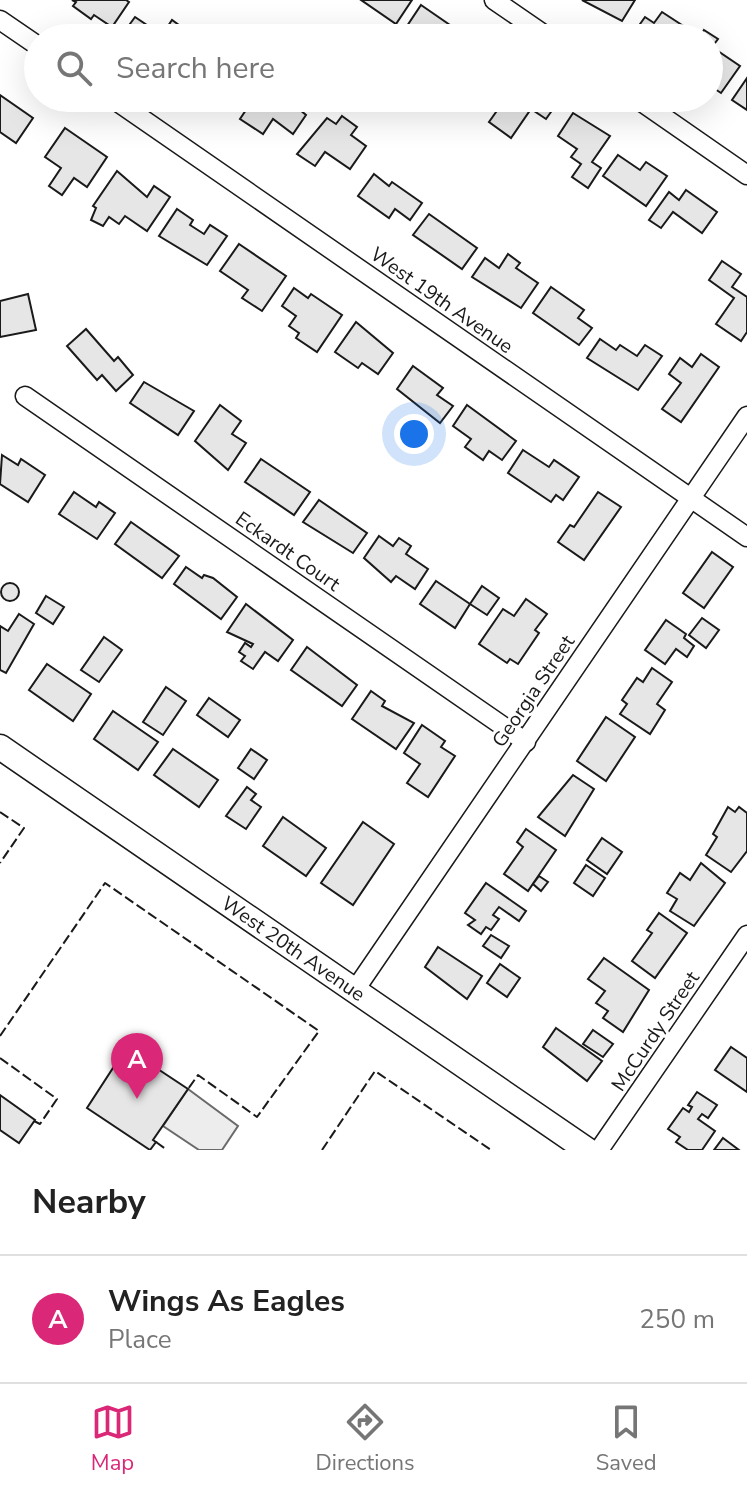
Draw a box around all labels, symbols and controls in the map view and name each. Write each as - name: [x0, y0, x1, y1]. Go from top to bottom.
- search box: [24, 24, 723, 112]
- icon: search: [52, 46, 96, 90]
- text: Search here: [116, 48, 275, 89]
- street label: West 19th Avenue: [365, 241, 519, 360]
- your location: [394, 414, 434, 454]
- street label: Eckardt Court: [230, 505, 346, 598]
- street label: Georgia Street: [486, 629, 582, 753]
- street label: West 20th Avenue: [216, 890, 370, 1008]
- street label: McCurdy Street: [605, 965, 706, 1097]
- pin: A: [111, 1033, 163, 1099]
- text: Nearby: [32, 1179, 146, 1225]
- text: Wings As Eagles: [108, 1281, 345, 1322]
- text: A: [48, 1302, 68, 1337]
- text: 250 m: [639, 1302, 715, 1337]
- text: Place: [108, 1322, 172, 1357]
- tab: Map: [91, 1400, 135, 1478]
- tab: Directions: [316, 1400, 415, 1478]
- tab: Saved: [596, 1400, 656, 1478]

